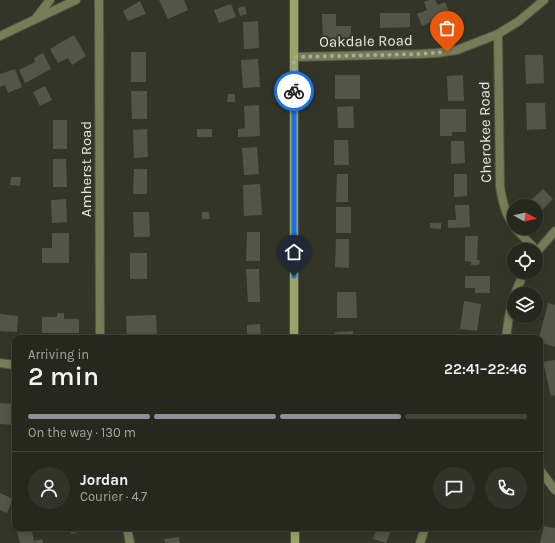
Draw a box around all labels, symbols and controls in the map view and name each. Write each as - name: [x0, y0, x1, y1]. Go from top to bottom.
- pin: [430, 11, 464, 52]
- icon: bag: [436, 17, 458, 39]
- street label: Oakdale Road: [319, 31, 413, 51]
- courier: [274, 71, 314, 111]
- icon: bike: [283, 80, 305, 102]
- street label: Cherokee Road: [475, 81, 495, 183]
- street label: Amherst Road: [77, 121, 95, 217]
- north arrow: [507, 199, 543, 235]
- map controls: [507, 199, 543, 323]
- pin: [277, 235, 311, 276]
- icon: home: [283, 241, 305, 263]
- button: locate: [507, 243, 543, 279]
- button: layers: [507, 287, 543, 323]
- text: Arriving in: [28, 347, 89, 362]
- text: 22:41–22:46: [444, 360, 527, 378]
- text: 2 min: [28, 361, 99, 392]
- text: On the way · 130 m: [28, 425, 136, 440]
- button: person: [28, 467, 70, 509]
- button: chat: [433, 467, 475, 509]
- button: phone: [485, 467, 527, 509]
- text: Jordan: [80, 471, 128, 489]
- text: Courier · 4.7: [80, 489, 147, 504]

